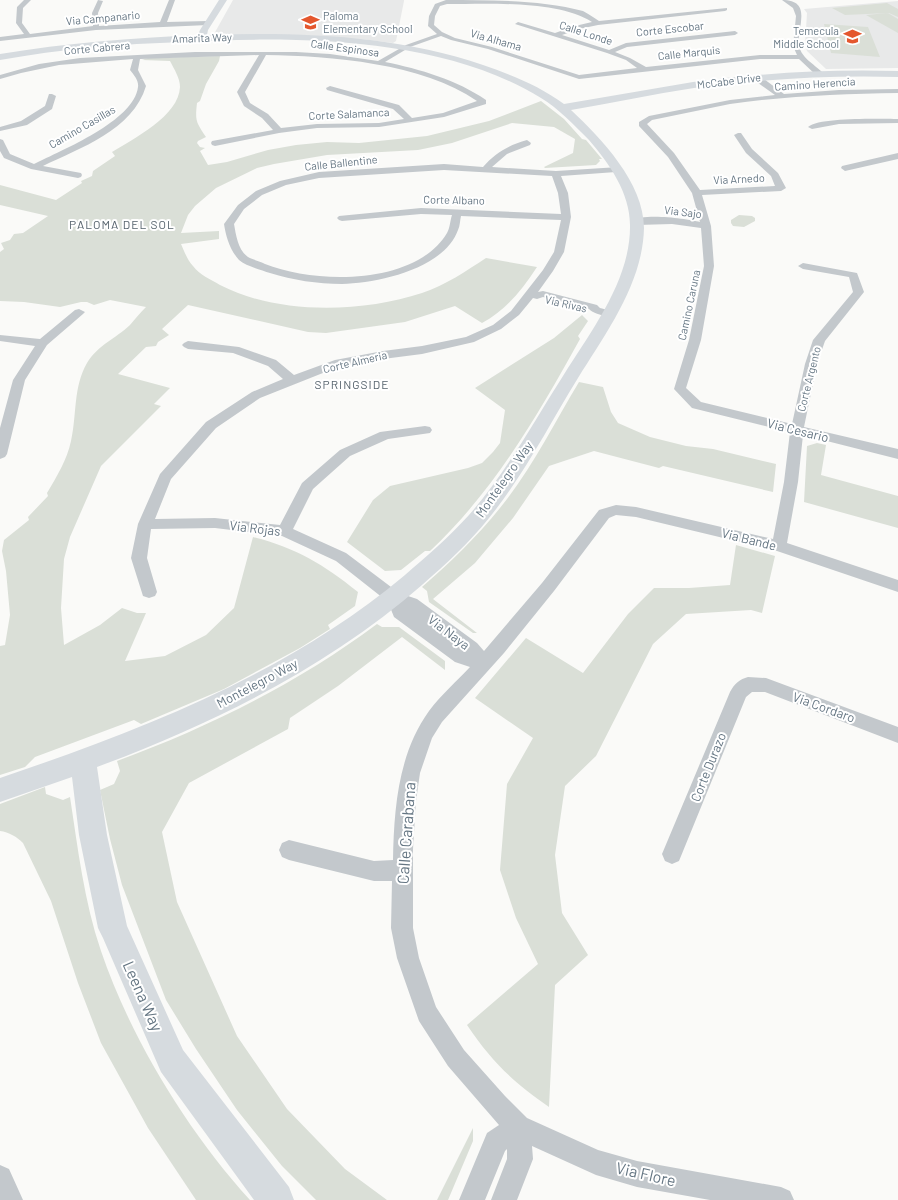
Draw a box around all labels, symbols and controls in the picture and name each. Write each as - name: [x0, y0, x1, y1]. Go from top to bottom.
- street label: Via Campanario: [65, 8, 141, 27]
- place label: Paloma Elementary School: [323, 9, 413, 35]
- school or university icon: Paloma Elementary School: [300, 12, 320, 32]
- street label: Calle Londe: [558, 18, 615, 47]
- street label: Corte Escobar: [635, 18, 704, 39]
- place label: Temecula Middle School: [773, 24, 839, 50]
- street label: Via Alhama: [469, 26, 523, 53]
- school or university icon: Temecula Middle School: [842, 27, 862, 47]
- street label: Amarita Way: [172, 30, 232, 45]
- street label: Calle Espinosa: [310, 36, 380, 59]
- street label: Corte Cabrera: [63, 38, 131, 57]
- street label: Calle Marquis: [657, 43, 721, 62]
- street label: McCabe Drive: [696, 70, 762, 91]
- street label: Camino Herencia: [774, 74, 856, 93]
- street label: Camino Casillas: [46, 102, 117, 151]
- street label: Corte Salamanca: [308, 105, 390, 122]
- street label: Calle Ballentine: [304, 152, 378, 173]
- street label: Via Arnedo: [713, 171, 765, 186]
- street label: Corte Albano: [423, 192, 485, 207]
- street label: Via Sajo: [663, 203, 703, 220]
- district label: PALOMA DEL SOL: [69, 217, 175, 231]
- street label: Camino Caruna: [675, 268, 702, 341]
- street label: Via Rivas: [544, 292, 588, 315]
- street label: Corte Argento: [794, 345, 823, 413]
- street label: Corte Almeria: [322, 348, 388, 375]
- district label: SPRINGSIDE: [315, 377, 389, 391]
- street label: Via Cesario: [766, 415, 830, 445]
- street label: Montelegro Way: [472, 438, 536, 520]
- street label: Via Rojas: [229, 517, 281, 539]
- street label: Via Bande: [720, 524, 778, 554]
- street label: Via Naya: [425, 611, 473, 653]
- street label: Montelegro Way: [214, 655, 300, 711]
- street label: Via Cordaro: [791, 688, 857, 726]
- street label: Corte Durazo: [687, 730, 729, 804]
- street label: Calle Carabana: [392, 781, 419, 885]
- street label: Leena Way: [120, 958, 168, 1034]
- street label: Via Flore: [614, 1157, 678, 1190]

